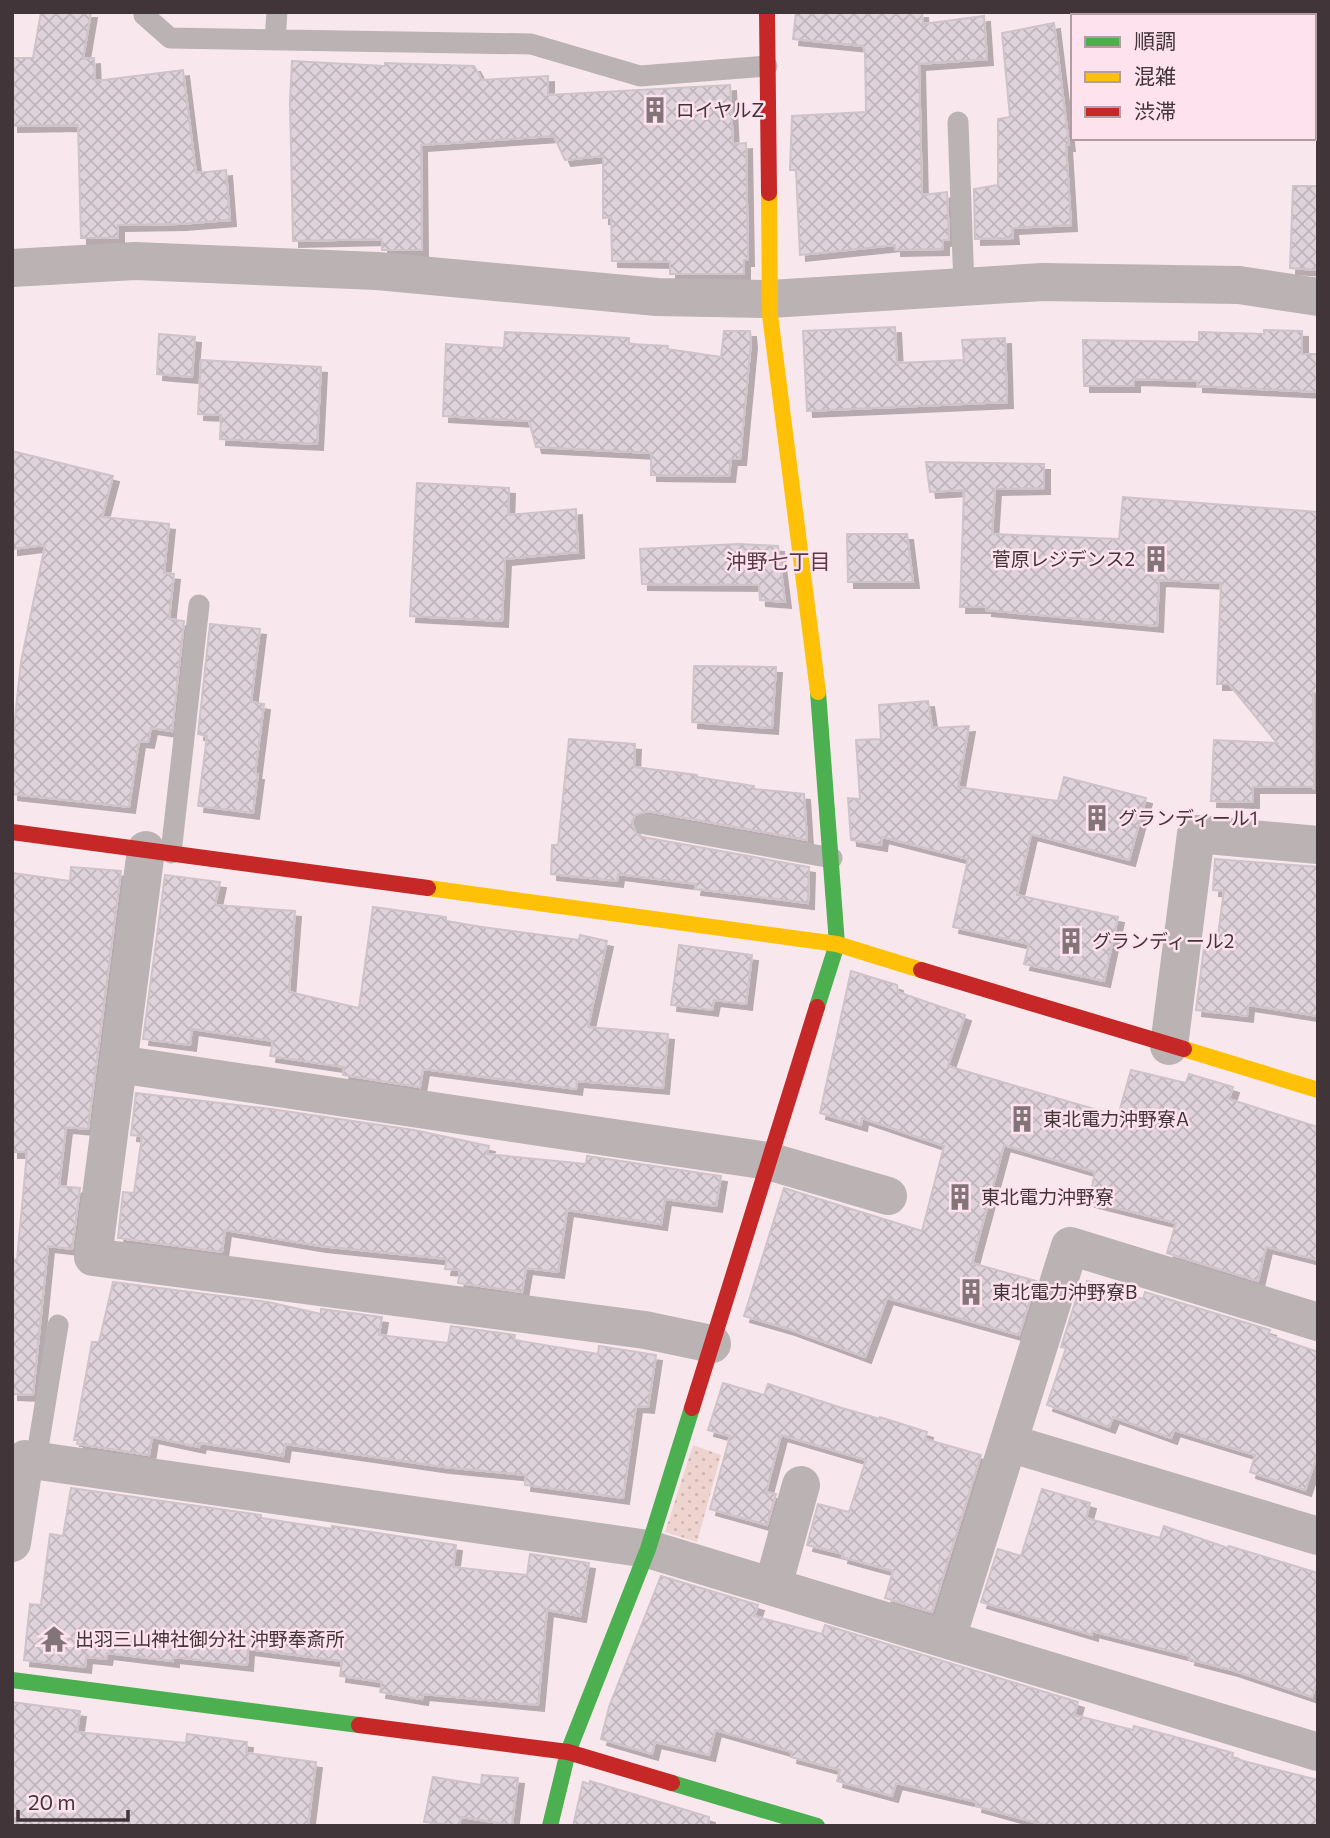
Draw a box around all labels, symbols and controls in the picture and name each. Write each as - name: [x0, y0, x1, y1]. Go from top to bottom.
- legend: [1071, 14, 1316, 140]
- text: 順調: [1134, 28, 1176, 53]
- text: 混雑: [1134, 63, 1176, 88]
- building icon: ロイヤルZ: [640, 95, 670, 125]
- place label: ロイヤルZ: [676, 98, 764, 121]
- text: 渋滞: [1134, 98, 1176, 123]
- building icon: 菅原レジデンス2: [1141, 544, 1171, 574]
- place label: 菅原レジデンス2: [992, 547, 1135, 570]
- district label: 沖野七丁目: [726, 548, 831, 573]
- building icon: グランディール1: [1082, 803, 1112, 833]
- place label: グランディール1: [1118, 806, 1258, 829]
- building icon: グランディール2: [1056, 926, 1086, 956]
- place label: グランディール2: [1092, 929, 1234, 952]
- building icon: 東北電力沖野寮A: [1007, 1104, 1037, 1134]
- place label: 東北電力沖野寮A: [1043, 1107, 1189, 1130]
- building icon: 東北電力沖野寮: [945, 1182, 975, 1212]
- place label: 東北電力沖野寮: [981, 1185, 1114, 1208]
- building icon: 東北電力沖野寮B: [956, 1277, 986, 1307]
- place label: 東北電力沖野寮B: [992, 1280, 1137, 1303]
- temple icon: 出羽三山神社御分社 沖野奉斎所: [39, 1624, 69, 1654]
- place label: 出羽三山神社御分社 沖野奉斎所: [75, 1627, 345, 1650]
- scale bar: [18, 1778, 128, 1822]
- text: 20 m: [28, 1789, 76, 1814]

